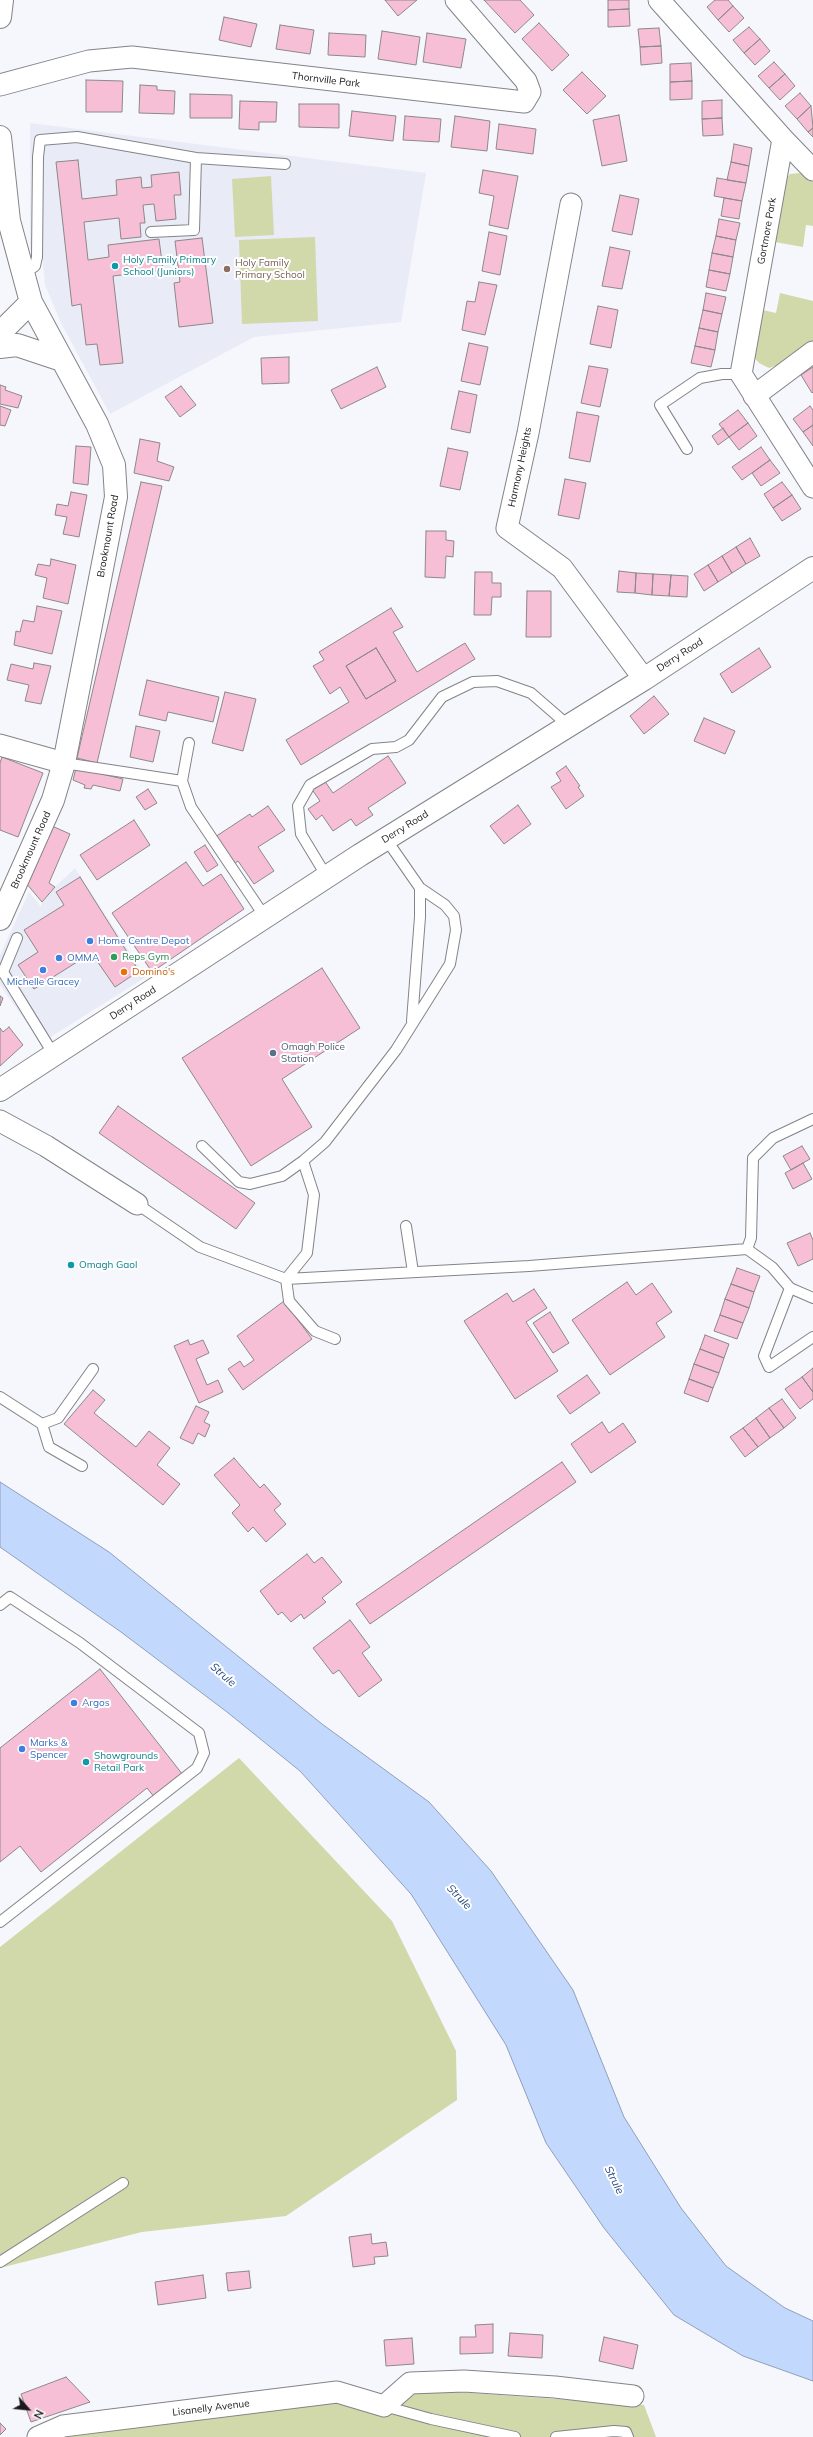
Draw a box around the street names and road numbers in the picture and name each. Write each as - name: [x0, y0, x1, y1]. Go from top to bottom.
- street label: Thornville Park: [291, 70, 361, 90]
- street label: Gortmore Park: [755, 197, 779, 265]
- street label: Harmony Heights: [506, 426, 534, 508]
- street label: Brookmount Road: [95, 494, 121, 578]
- street label: Derry Road: [655, 636, 705, 674]
- street label: Derry Road: [379, 808, 431, 846]
- street label: Brookmount Road: [9, 809, 53, 891]
- street label: Derry Road: [108, 984, 158, 1022]
- street label: Lisanelly Avenue: [172, 2397, 250, 2419]

